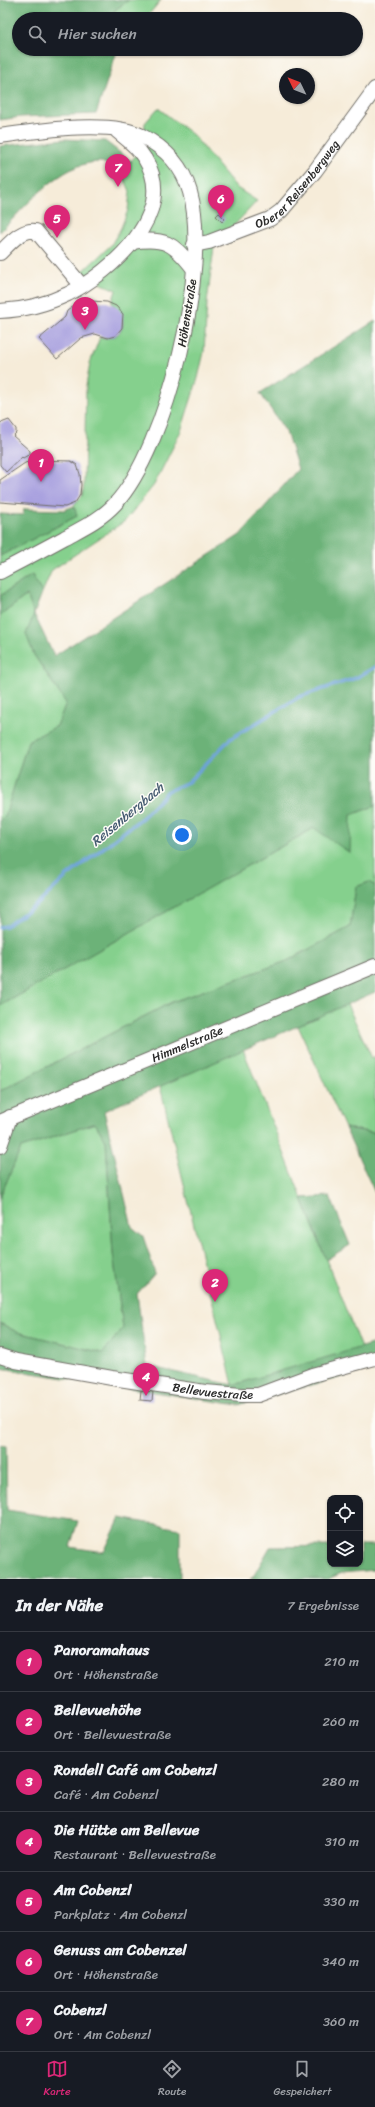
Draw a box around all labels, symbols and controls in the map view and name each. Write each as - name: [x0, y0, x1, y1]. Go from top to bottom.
- search box: [12, 12, 363, 56]
- text: Hier suchen: [58, 21, 137, 47]
- icon: search: [26, 23, 48, 45]
- north arrow: [279, 68, 315, 104]
- street label: Oberer Reisenbergweg: [252, 135, 345, 235]
- pin: 7: [105, 154, 131, 187]
- pin: 6: [208, 185, 234, 218]
- pin: 5: [44, 205, 70, 238]
- street label: Höhenstraße: [171, 277, 203, 349]
- pin: 3: [72, 297, 98, 330]
- pin: 1: [28, 449, 54, 482]
- water label: Reisenbergbach: [86, 776, 170, 852]
- your location: [172, 825, 192, 845]
- street label: Himmelstraße: [148, 1019, 227, 1069]
- pin: 2: [202, 1269, 228, 1302]
- pin: 4: [133, 1363, 159, 1396]
- street label: Bellevuestraße: [171, 1376, 253, 1406]
- map controls: [327, 1495, 363, 1567]
- button: locate: [327, 1495, 363, 1531]
- button: layers: [327, 1531, 363, 1567]
- text: In der Nähe: [16, 1590, 103, 1620]
- text: 7 Ergebnisse: [287, 1594, 359, 1617]
- text: Panoramahaus: [54, 1637, 149, 1663]
- text: 1: [26, 1650, 32, 1673]
- text: 210 m: [324, 1650, 359, 1673]
- text: Ort · Höhenstraße: [54, 1663, 158, 1686]
- text: Bellevuehöhe: [54, 1697, 141, 1723]
- text: 2: [25, 1710, 33, 1733]
- text: 260 m: [323, 1710, 359, 1733]
- text: Ort · Bellevuestraße: [54, 1723, 171, 1746]
- text: Rondell Café am Cobenzl: [54, 1757, 217, 1783]
- text: 3: [25, 1770, 33, 1793]
- text: 280 m: [322, 1770, 359, 1793]
- text: Café · Am Cobenzl: [54, 1783, 159, 1806]
- text: Die Hütte am Bellevue: [54, 1817, 200, 1843]
- text: 4: [25, 1830, 33, 1853]
- text: 310 m: [325, 1830, 359, 1853]
- text: Restaurant · Bellevuestraße: [54, 1843, 216, 1866]
- text: Am Cobenzl: [54, 1877, 132, 1903]
- text: 5: [25, 1890, 33, 1913]
- text: 330 m: [323, 1890, 359, 1913]
- text: Parkplatz · Am Cobenzl: [54, 1903, 187, 1926]
- text: Genuss am Cobenzel: [54, 1937, 187, 1963]
- text: 6: [25, 1950, 33, 1973]
- text: 340 m: [322, 1950, 359, 1973]
- text: Ort · Höhenstraße: [54, 1963, 158, 1986]
- text: Cobenzl: [54, 1997, 106, 2023]
- text: 7: [25, 2010, 33, 2033]
- text: 360 m: [323, 2010, 359, 2033]
- text: Ort · Am Cobenzl: [54, 2023, 151, 2046]
- tab: Karte: [44, 2058, 71, 2101]
- tab: Route: [158, 2058, 186, 2101]
- tab: Gespeichert: [273, 2058, 331, 2101]

